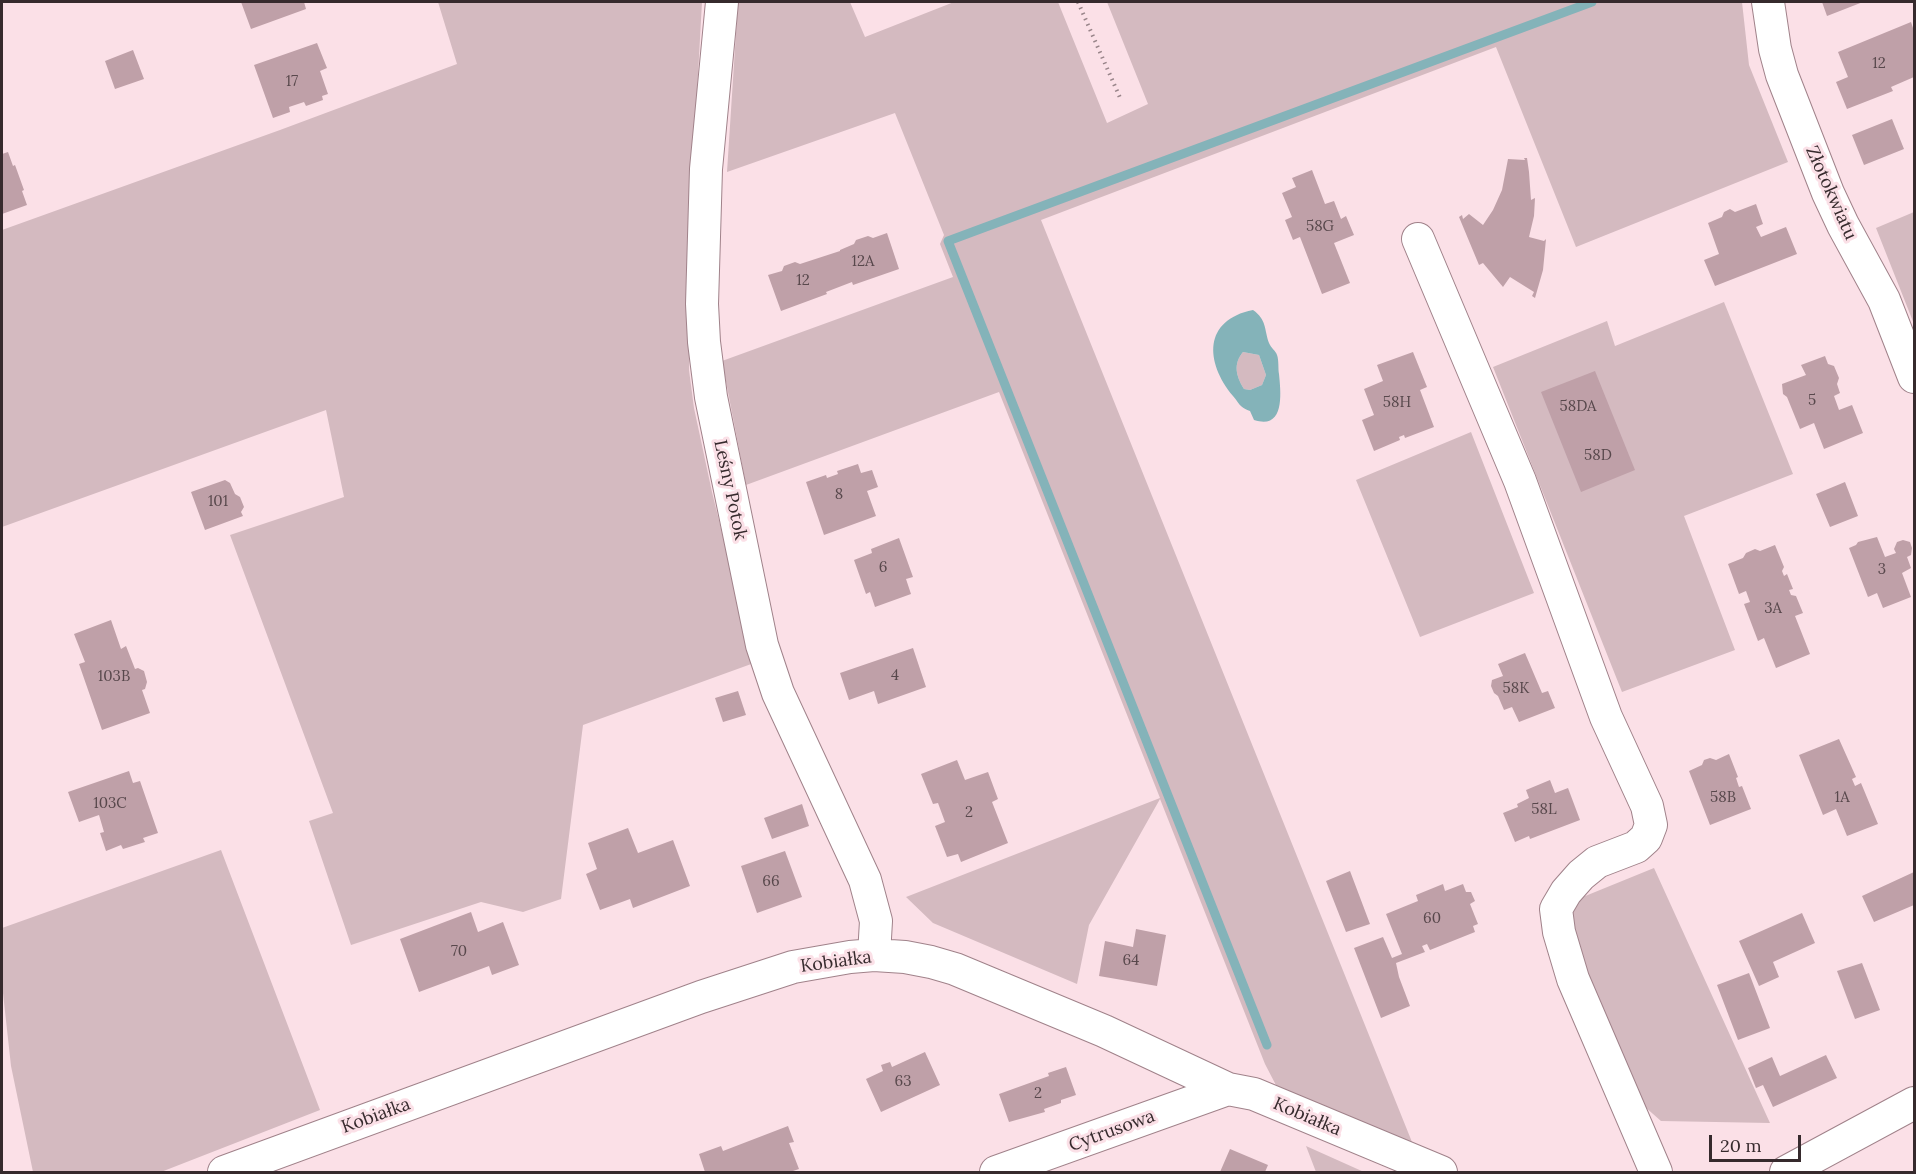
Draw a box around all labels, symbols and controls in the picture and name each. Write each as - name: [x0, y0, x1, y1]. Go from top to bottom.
- house number: 12: [1872, 55, 1886, 73]
- house number: 17: [286, 73, 298, 91]
- street label: Złotokwiatu: [1801, 143, 1861, 243]
- house number: 58G: [1306, 218, 1334, 236]
- house number: 12A: [852, 253, 874, 271]
- house number: 12: [796, 272, 810, 290]
- house number: 5: [1808, 392, 1816, 410]
- house number: 58H: [1383, 394, 1411, 412]
- house number: 58DA: [1560, 398, 1596, 416]
- street label: Leśny Potok: [709, 438, 751, 542]
- house number: 58D: [1584, 447, 1612, 465]
- house number: 8: [835, 486, 843, 504]
- house number: 101: [208, 493, 228, 511]
- house number: 6: [879, 559, 887, 577]
- house number: 3: [1878, 561, 1886, 579]
- house number: 3A: [1764, 600, 1782, 618]
- house number: 4: [891, 667, 899, 685]
- house number: 103B: [98, 668, 130, 686]
- house number: 58K: [1503, 680, 1529, 698]
- house number: 58B: [1710, 789, 1736, 807]
- house number: 1A: [1834, 789, 1850, 807]
- house number: 103C: [93, 795, 127, 813]
- house number: 58L: [1531, 801, 1557, 819]
- house number: 2: [965, 804, 973, 822]
- house number: 66: [762, 873, 780, 891]
- house number: 60: [1423, 910, 1441, 928]
- house number: 70: [451, 943, 467, 961]
- street label: Kobiałka: [799, 946, 873, 978]
- house number: 64: [1123, 952, 1139, 970]
- house number: 63: [894, 1073, 912, 1091]
- house number: 2: [1034, 1085, 1042, 1103]
- street label: Kobiałka: [1270, 1093, 1344, 1141]
- street label: Kobiałka: [339, 1094, 413, 1138]
- street label: Cytrusowa: [1066, 1105, 1158, 1157]
- scale bar: [1712, 1123, 1804, 1161]
- text: 20 m: [1720, 1134, 1762, 1157]

